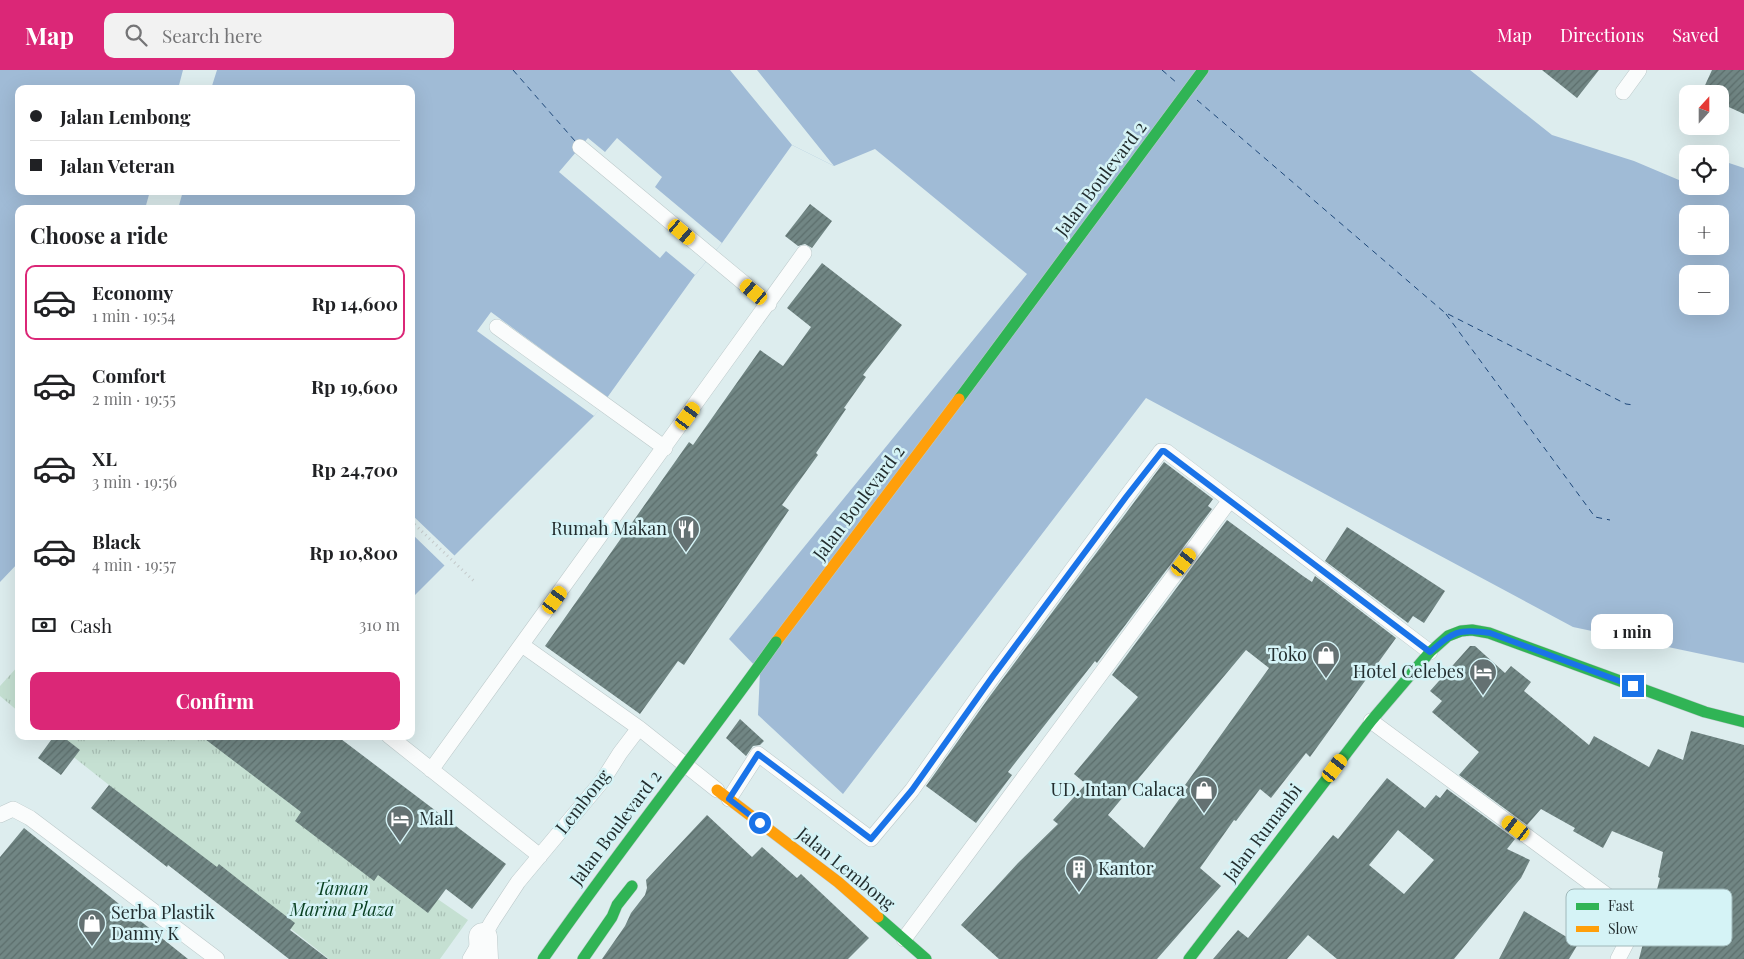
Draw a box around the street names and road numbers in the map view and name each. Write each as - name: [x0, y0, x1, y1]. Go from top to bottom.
- street label: Jalan Boulevard 2: [1048, 116, 1151, 242]
- street label: Jalan Boulevard 2: [806, 440, 909, 566]
- street label: Lembong: [549, 764, 615, 839]
- street label: Jalan Boulevard 2: [563, 765, 666, 891]
- street label: Jalan Rumanbi: [1217, 778, 1307, 887]
- street label: Jalan Lembong: [792, 821, 901, 915]

